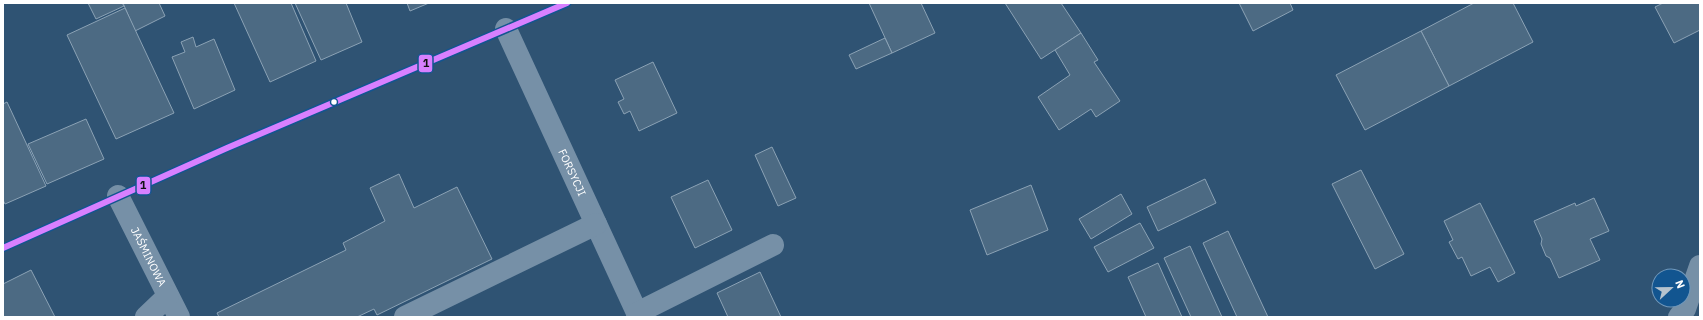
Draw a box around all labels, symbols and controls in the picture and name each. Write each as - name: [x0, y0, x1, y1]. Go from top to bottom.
- line badge: 1: [418, 54, 433, 73]
- text: 1: [423, 56, 430, 70]
- unlabelled marker: [329, 97, 339, 107]
- street label: FORSYCJI: [555, 147, 589, 198]
- line badge: 1: [136, 176, 151, 195]
- text: 1: [140, 178, 147, 192]
- street label: JAŚMINOWA: [128, 225, 169, 289]
- north arrow: [1651, 268, 1691, 308]
- text: N: [1672, 278, 1688, 291]

